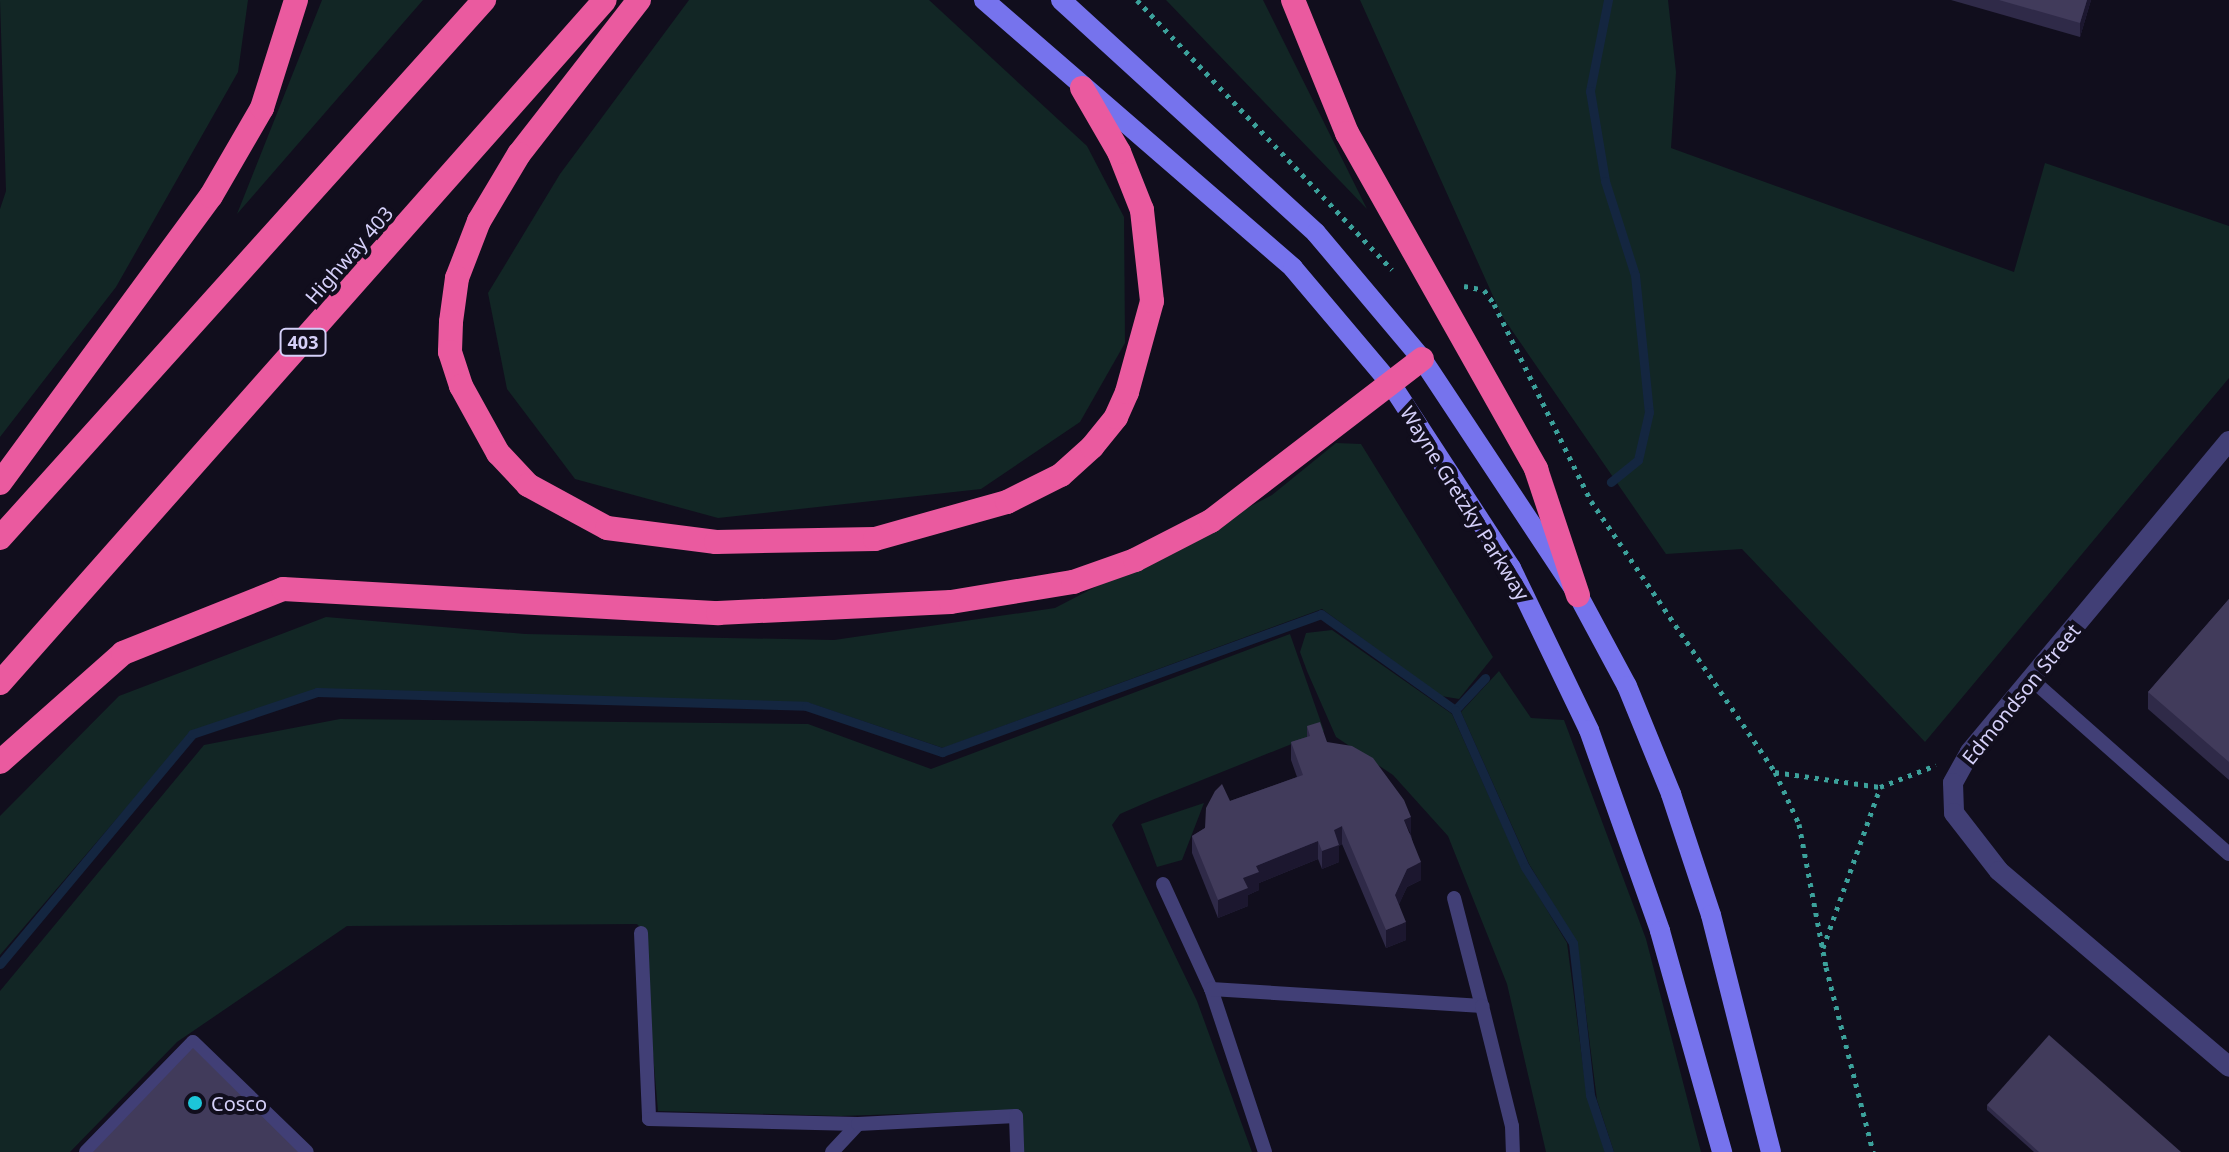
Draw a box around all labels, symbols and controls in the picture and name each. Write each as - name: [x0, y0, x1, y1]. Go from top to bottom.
- street label: Highway 403: [300, 201, 398, 309]
- road number: 403: [279, 328, 327, 356]
- street label: Wayne Gretzky Parkway: [1395, 402, 1535, 604]
- street label: Edmondson Street: [1957, 619, 2085, 769]
- place label: Cosco: [211, 1091, 267, 1115]
- marker: Cosco: [186, 1094, 204, 1112]

